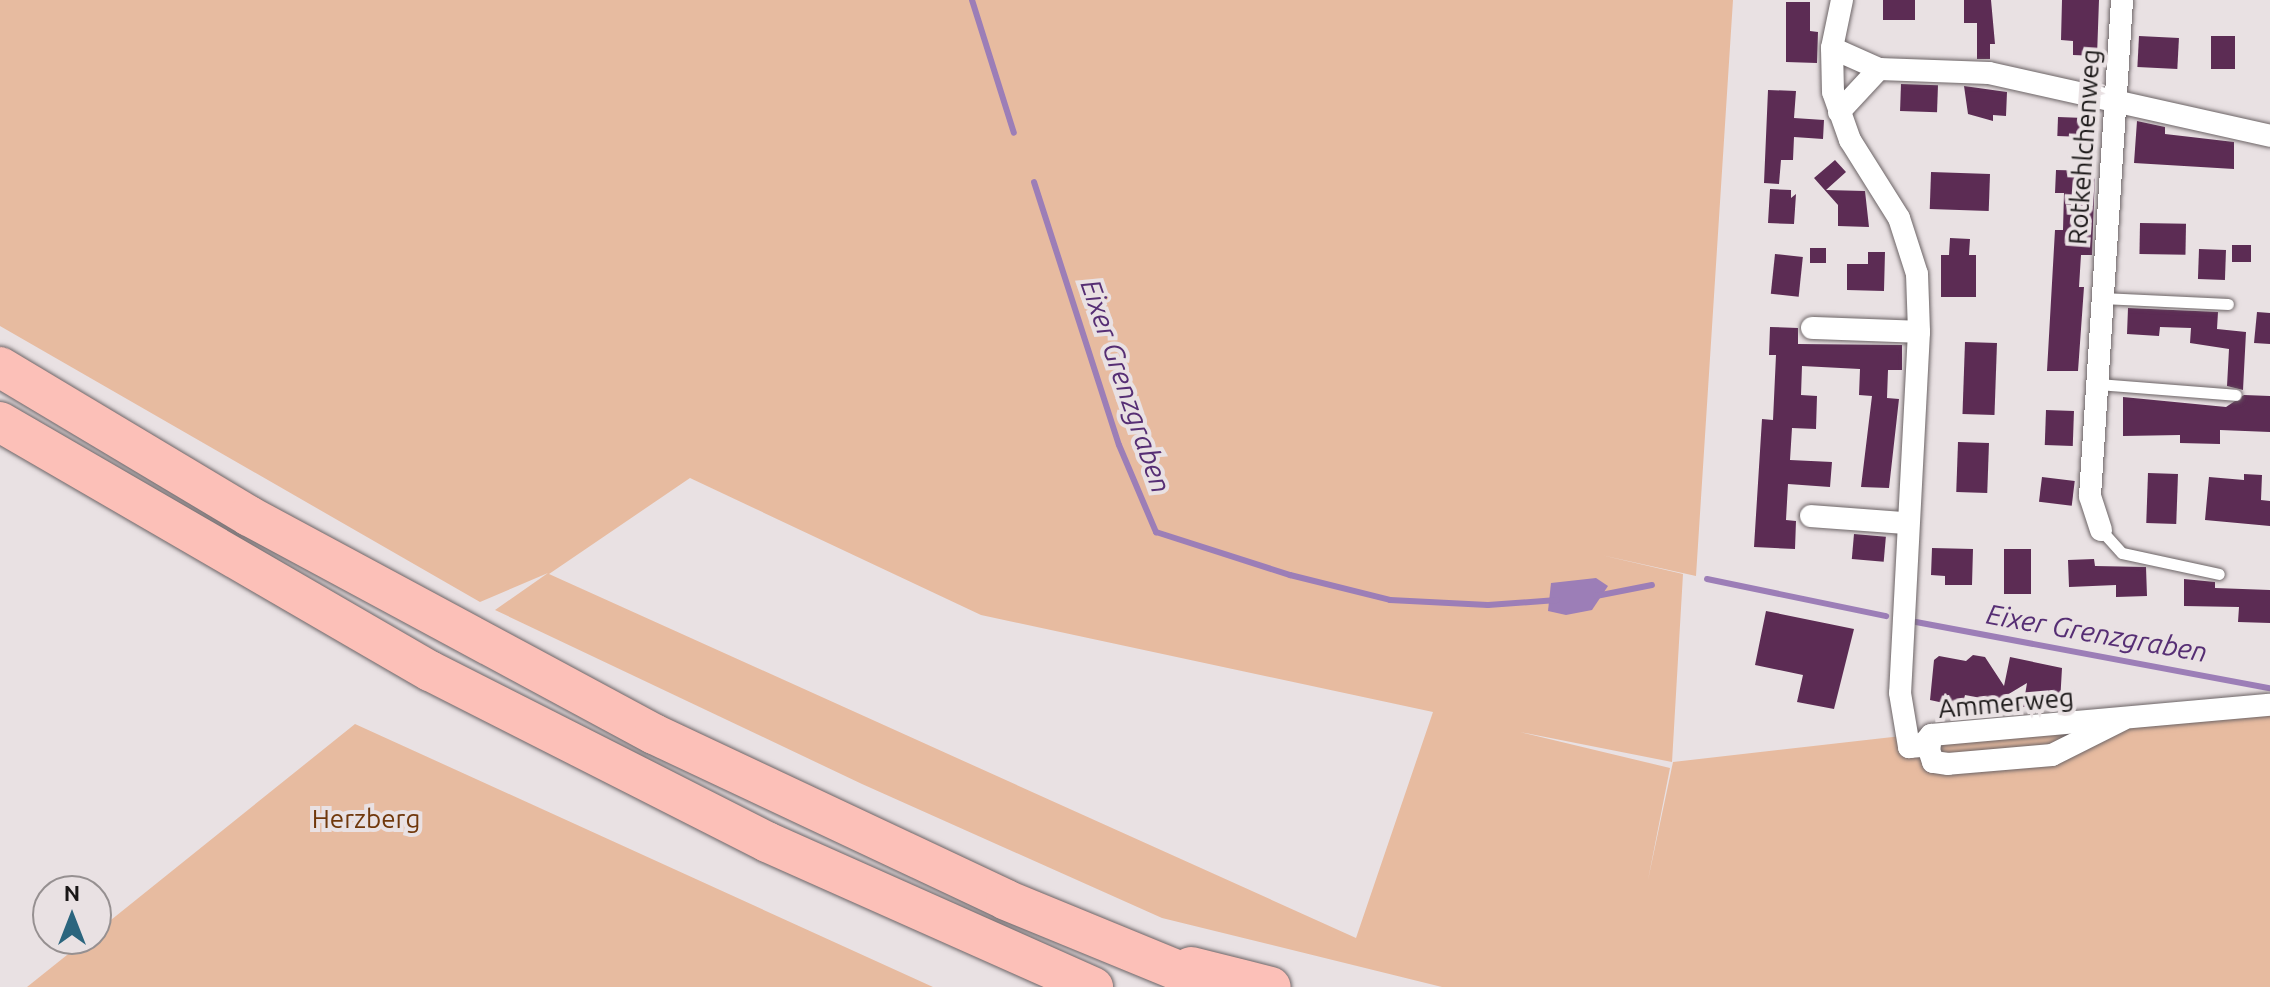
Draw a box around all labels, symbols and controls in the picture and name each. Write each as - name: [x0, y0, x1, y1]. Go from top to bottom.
- street label: Rotkehlchenweg: [2062, 48, 2106, 246]
- water label: Eixer Grenzgraben: [1074, 275, 1178, 497]
- water label: Eixer Grenzgraben: [1984, 597, 2210, 669]
- street label: Ammerweg: [1937, 682, 2075, 724]
- park label: Herzberg: [312, 803, 420, 835]
- north arrow: [32, 875, 112, 955]
- text: N: [64, 880, 80, 905]

